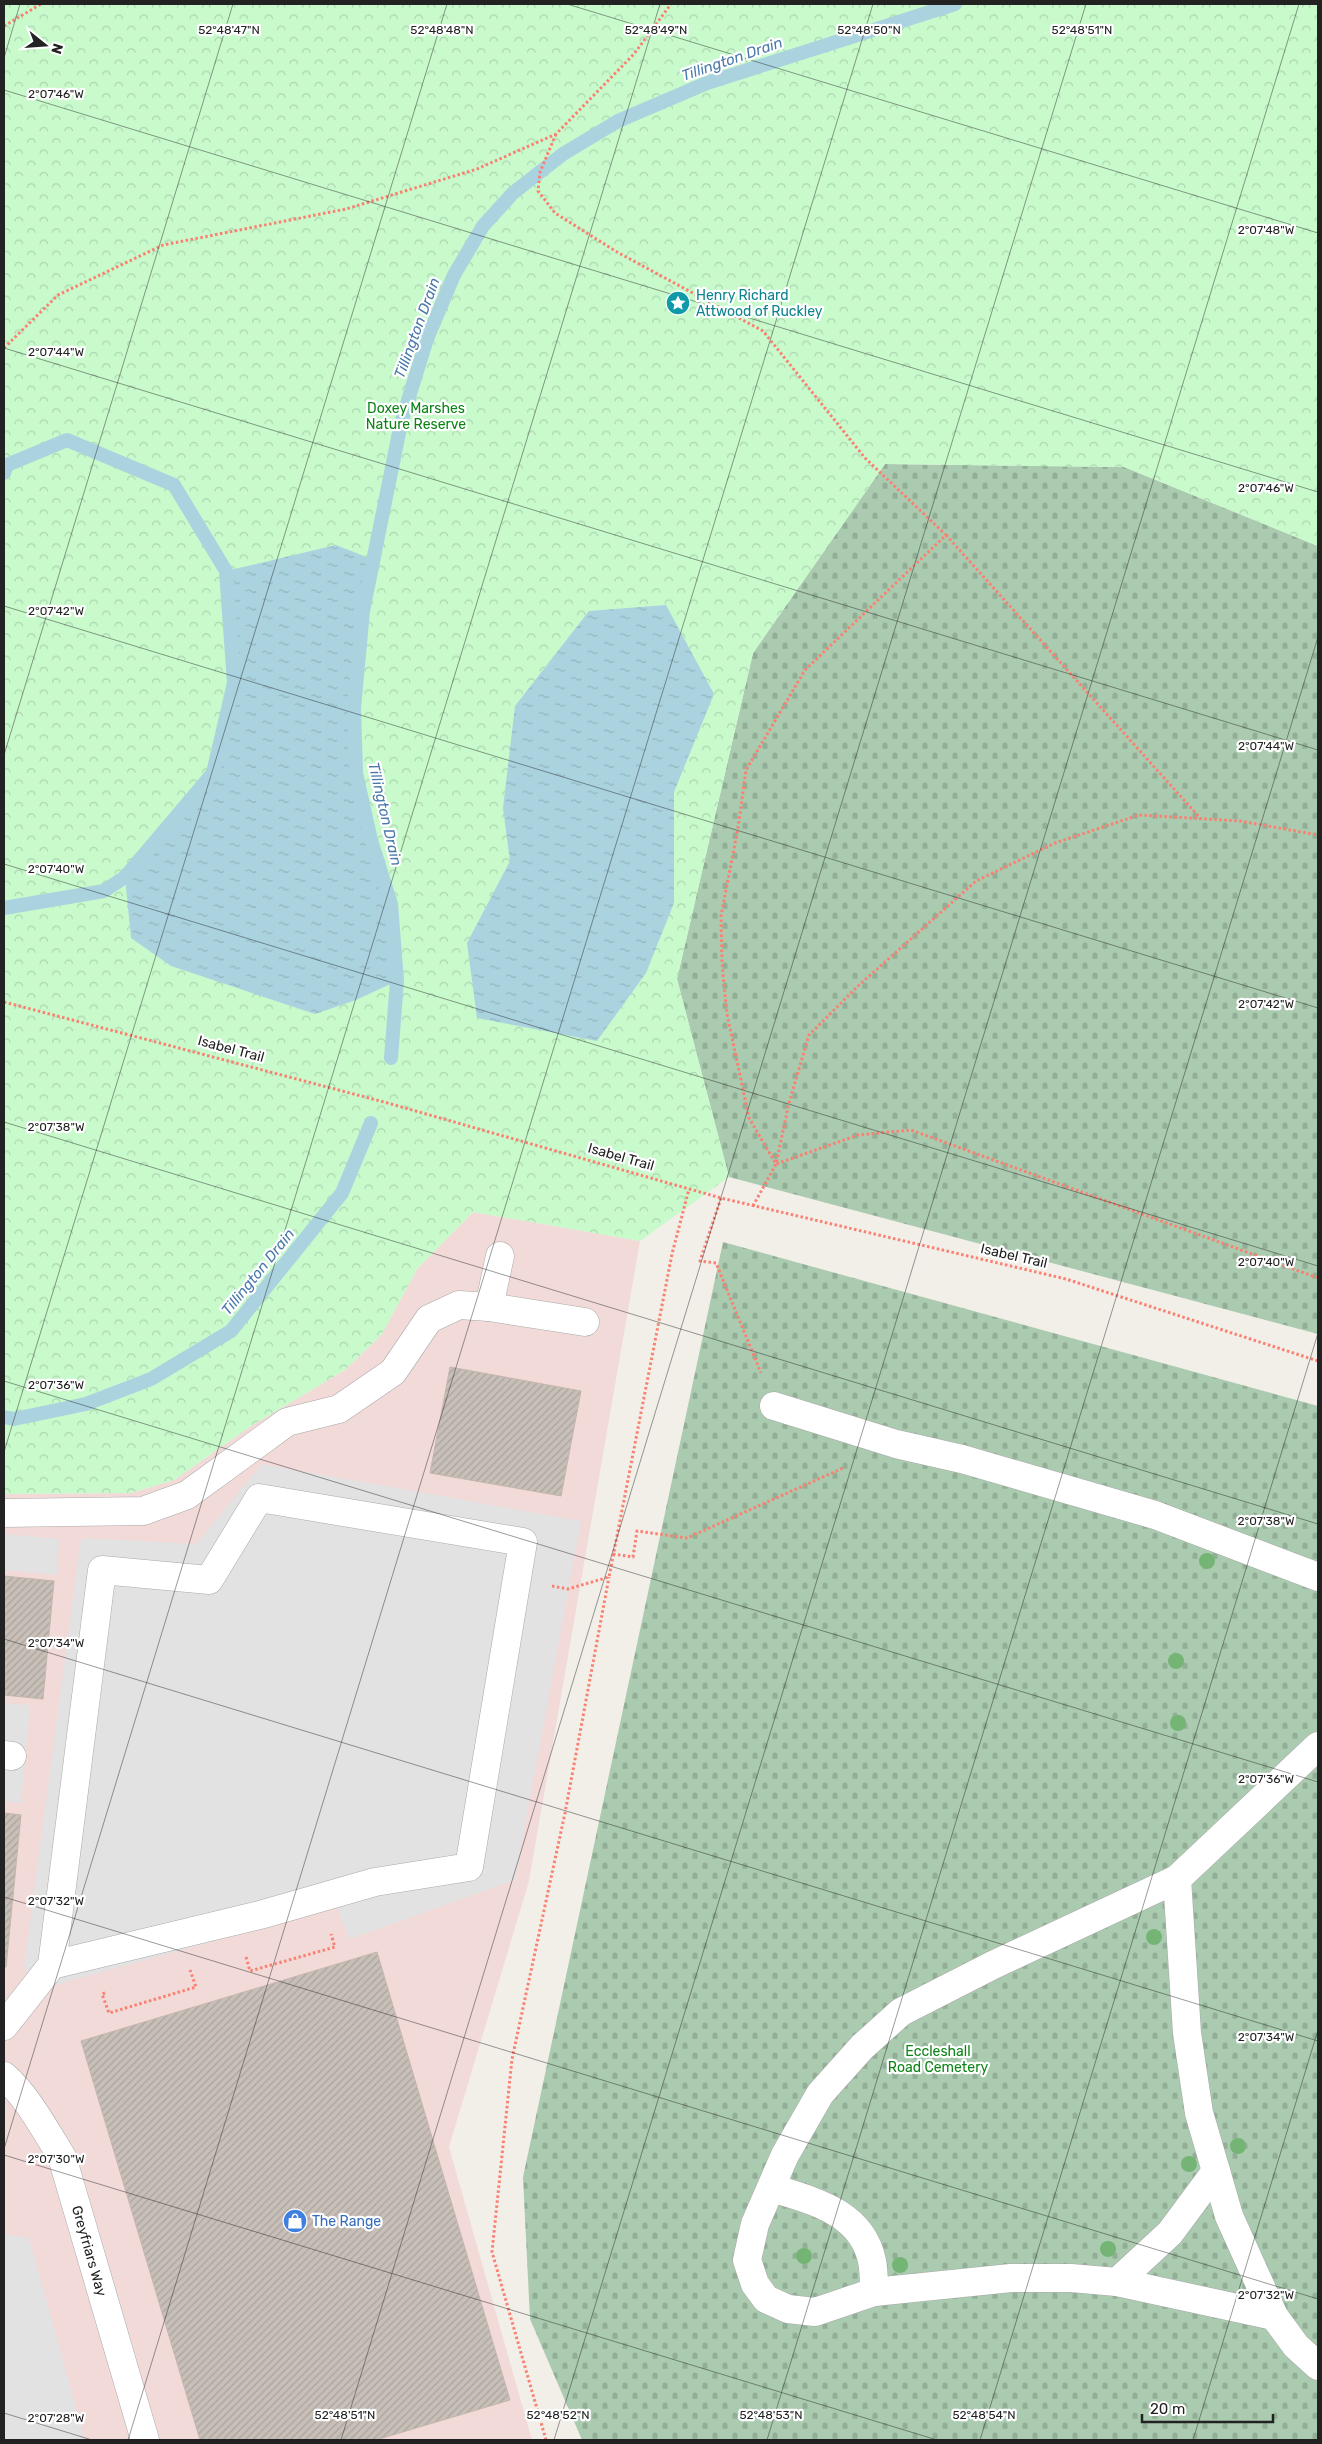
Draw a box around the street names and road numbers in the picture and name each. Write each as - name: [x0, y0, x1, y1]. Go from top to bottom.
- street label: Isabel Trail: [196, 1032, 266, 1066]
- street label: Isabel Trail: [586, 1139, 656, 1175]
- street label: Isabel Trail: [979, 1240, 1049, 1272]
- street label: Greyfriars Way: [68, 2204, 110, 2299]

